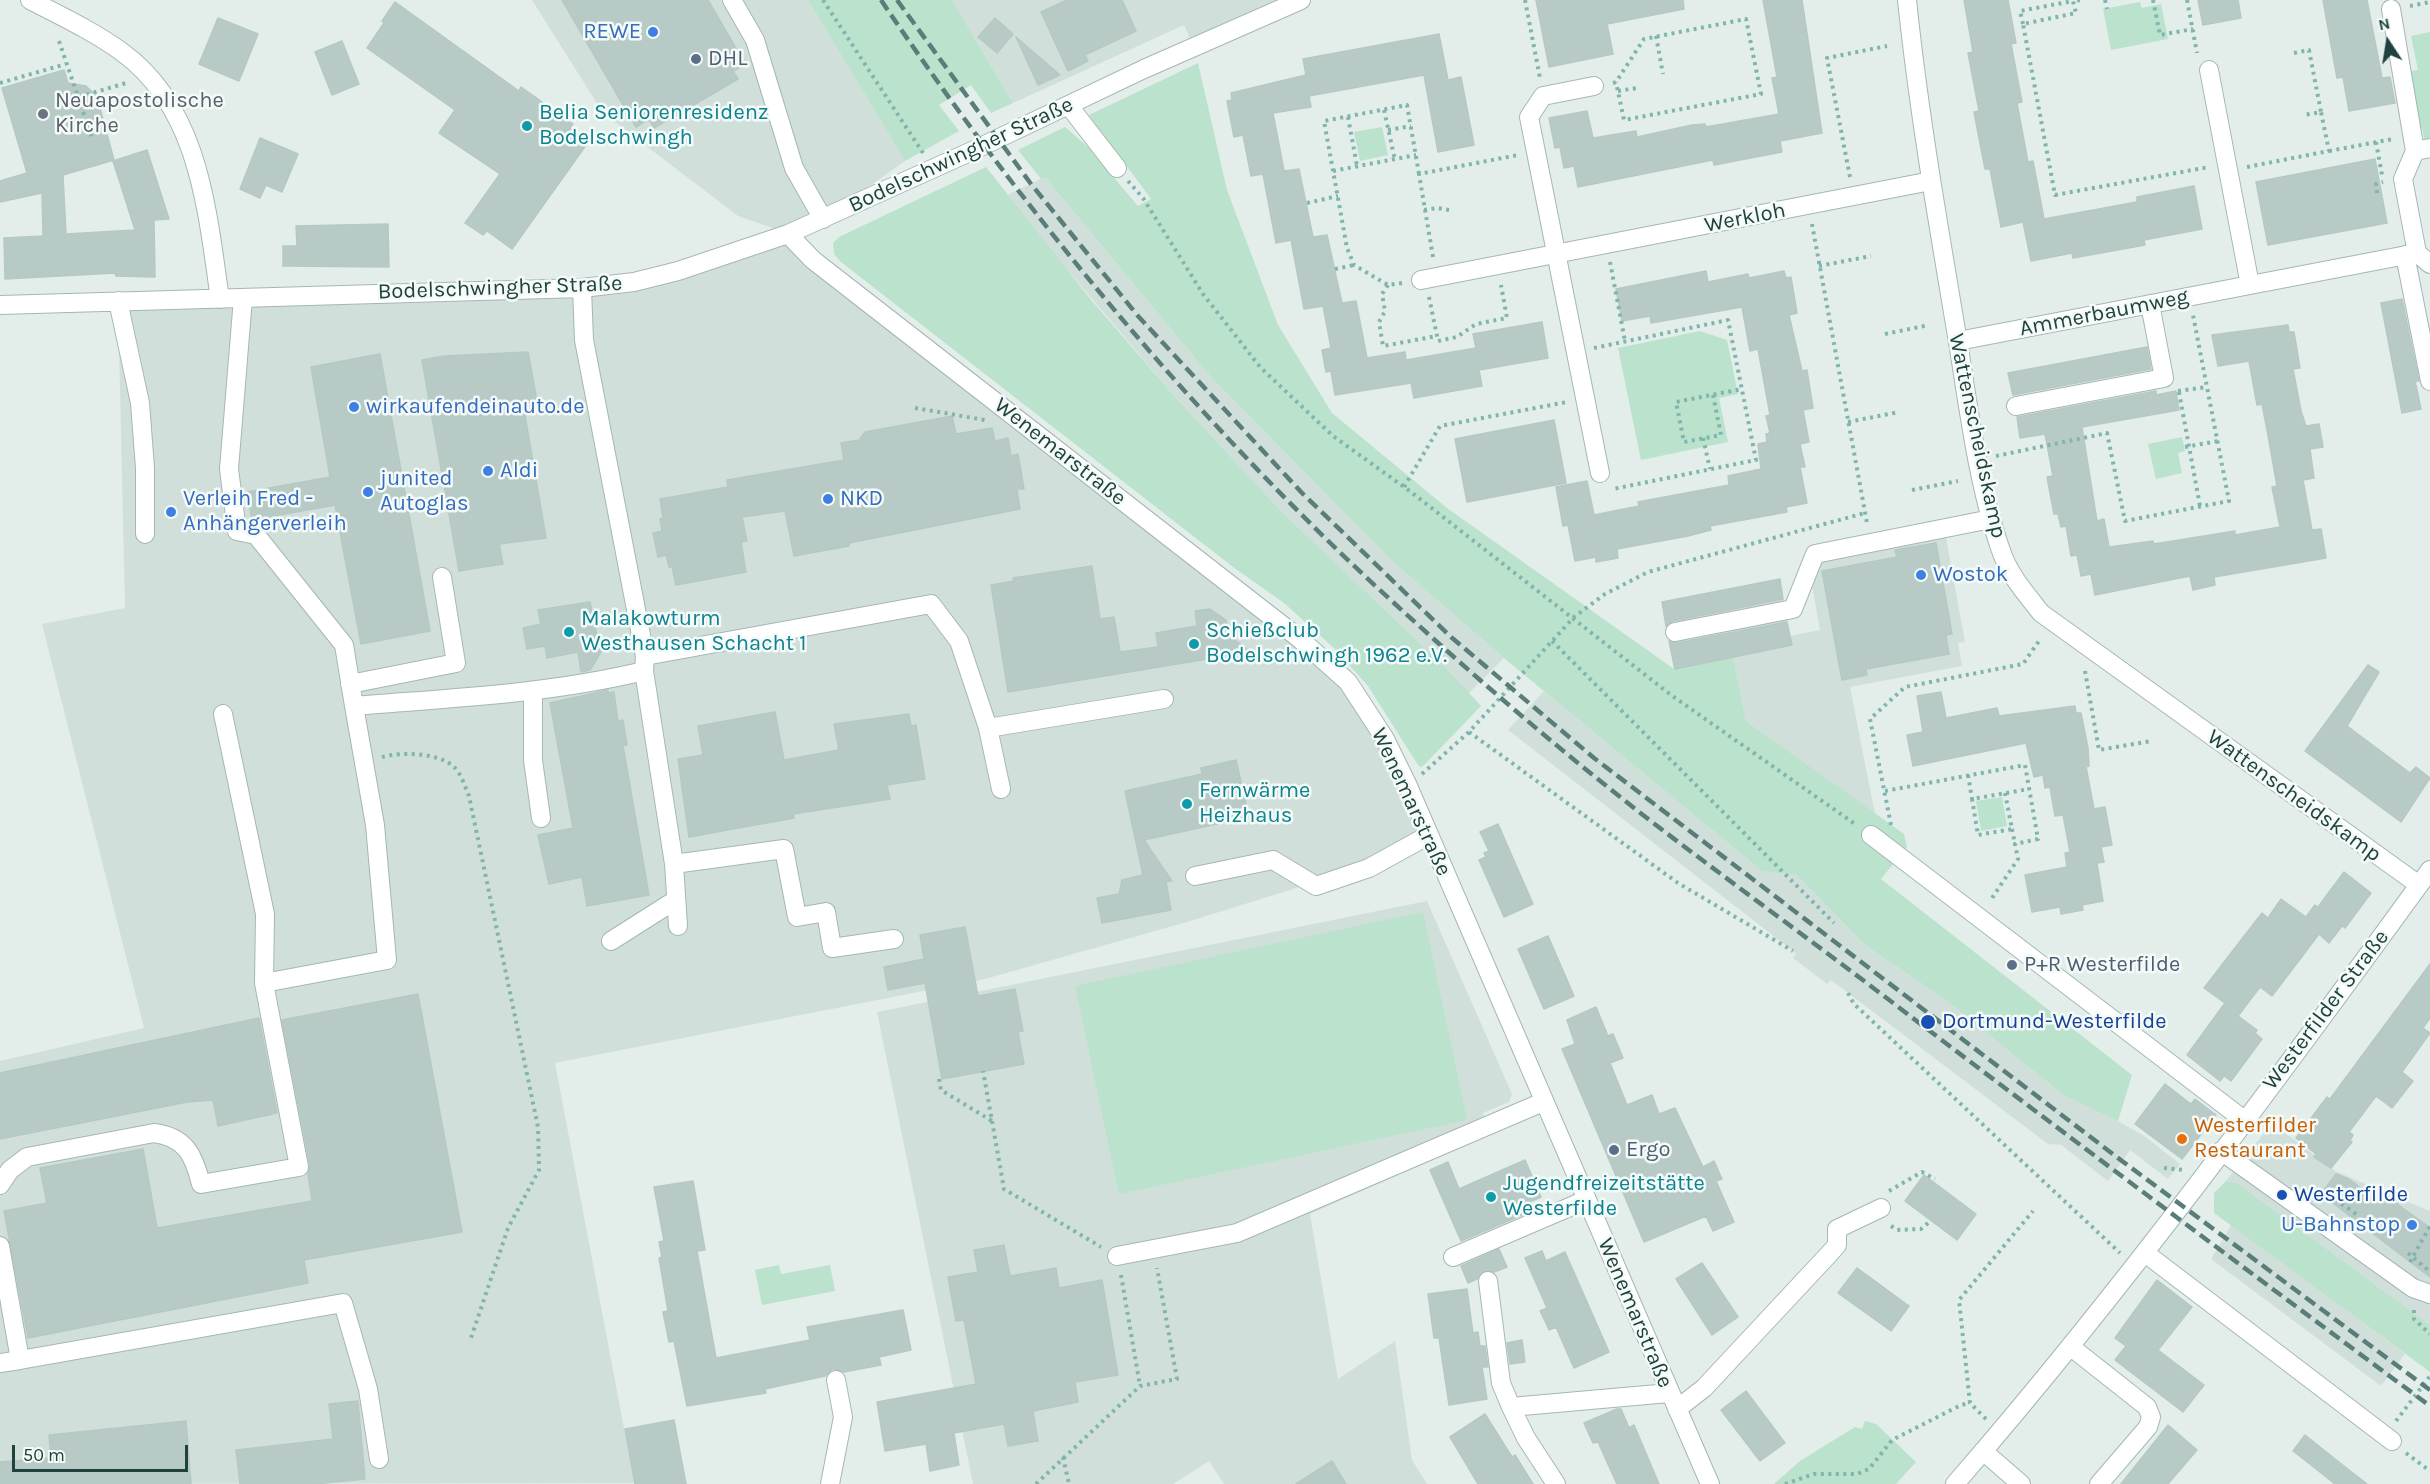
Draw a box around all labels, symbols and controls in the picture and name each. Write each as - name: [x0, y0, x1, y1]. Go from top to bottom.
- north arrow: [2358, 12, 2418, 72]
- text: N: [2377, 13, 2392, 34]
- place label: REWE: [583, 19, 641, 45]
- marker: REWE: [646, 25, 660, 39]
- place label: DHL: [708, 46, 748, 72]
- marker: DHL: [689, 52, 703, 66]
- place label: Neuapostolische Kirche: [55, 88, 224, 140]
- street label: Bodelschwingher Straße: [845, 91, 1077, 219]
- place label: Belia Seniorenresidenz Bodelschwingh: [539, 100, 768, 152]
- marker: Neuapostolische Kirche: [36, 107, 50, 121]
- marker: Belia Seniorenresidenz Bodelschwingh: [520, 119, 534, 133]
- street label: Werkloh: [1702, 197, 1788, 239]
- street label: Bodelschwingher Straße: [377, 271, 623, 305]
- street label: Ammerbaumweg: [2017, 284, 2191, 342]
- street label: Wattenscheidskamp: [1942, 331, 2012, 541]
- street label: Wenemarstraße: [989, 392, 1131, 512]
- place label: wirkaufendeinauto.de: [366, 394, 585, 420]
- marker: wirkaufendeinauto.de: [347, 400, 361, 414]
- place label: Aldi: [500, 458, 538, 484]
- marker: Aldi: [481, 464, 495, 478]
- place label: junited Autoglas: [380, 466, 469, 518]
- marker: junited Autoglas: [361, 485, 375, 499]
- place label: Verleih Fred - Anhängerverleih: [183, 486, 347, 538]
- place label: NKD: [840, 486, 883, 512]
- marker: NKD: [821, 492, 835, 506]
- marker: Verleih Fred - Anhängerverleih: [164, 505, 178, 519]
- place label: Wostok: [1933, 562, 2008, 588]
- marker: Wostok: [1914, 568, 1928, 582]
- place label: Malakowturm Westhausen Schacht 1: [581, 606, 807, 658]
- place label: Schießclub Bodelschwingh 1962 e.V.: [1206, 618, 1447, 670]
- marker: Malakowturm Westhausen Schacht 1: [562, 625, 576, 639]
- marker: Schießclub Bodelschwingh 1962 e.V.: [1187, 637, 1201, 651]
- street label: Wenemarstraße: [1365, 724, 1457, 880]
- street label: Wattenscheidskamp: [2202, 724, 2386, 868]
- place label: Fernwärme Heizhaus: [1199, 778, 1310, 830]
- marker: Fernwärme Heizhaus: [1180, 797, 1194, 811]
- street label: Westerfilder Straße: [2257, 925, 2395, 1095]
- place label: P+R Westerfilde: [2024, 952, 2180, 978]
- marker: P+R Westerfilde: [2005, 958, 2019, 972]
- place label: Dortmund-Westerfilde: [1942, 1009, 2167, 1035]
- marker: Dortmund-Westerfilde: [1919, 1013, 1937, 1031]
- place label: Westerfilder Restaurant: [2194, 1113, 2316, 1164]
- marker: Westerfilder Restaurant: [2175, 1132, 2189, 1146]
- place label: Ergo: [1626, 1137, 1670, 1163]
- marker: Ergo: [1607, 1143, 1621, 1157]
- place label: Jugendfreizeitstätte Westerfilde: [1503, 1171, 1705, 1222]
- place label: Westerfilde: [2294, 1182, 2408, 1208]
- marker: Westerfilde: [2275, 1188, 2289, 1202]
- marker: Jugendfreizeitstätte Westerfilde: [1484, 1190, 1498, 1204]
- place label: U-Bahnstop: [2281, 1212, 2400, 1238]
- marker: U-Bahnstop: [2405, 1218, 2419, 1232]
- street label: Wenemarstraße: [1592, 1234, 1678, 1392]
- scale bar: [15, 1433, 190, 1471]
- text: 50 m: [23, 1444, 65, 1466]

